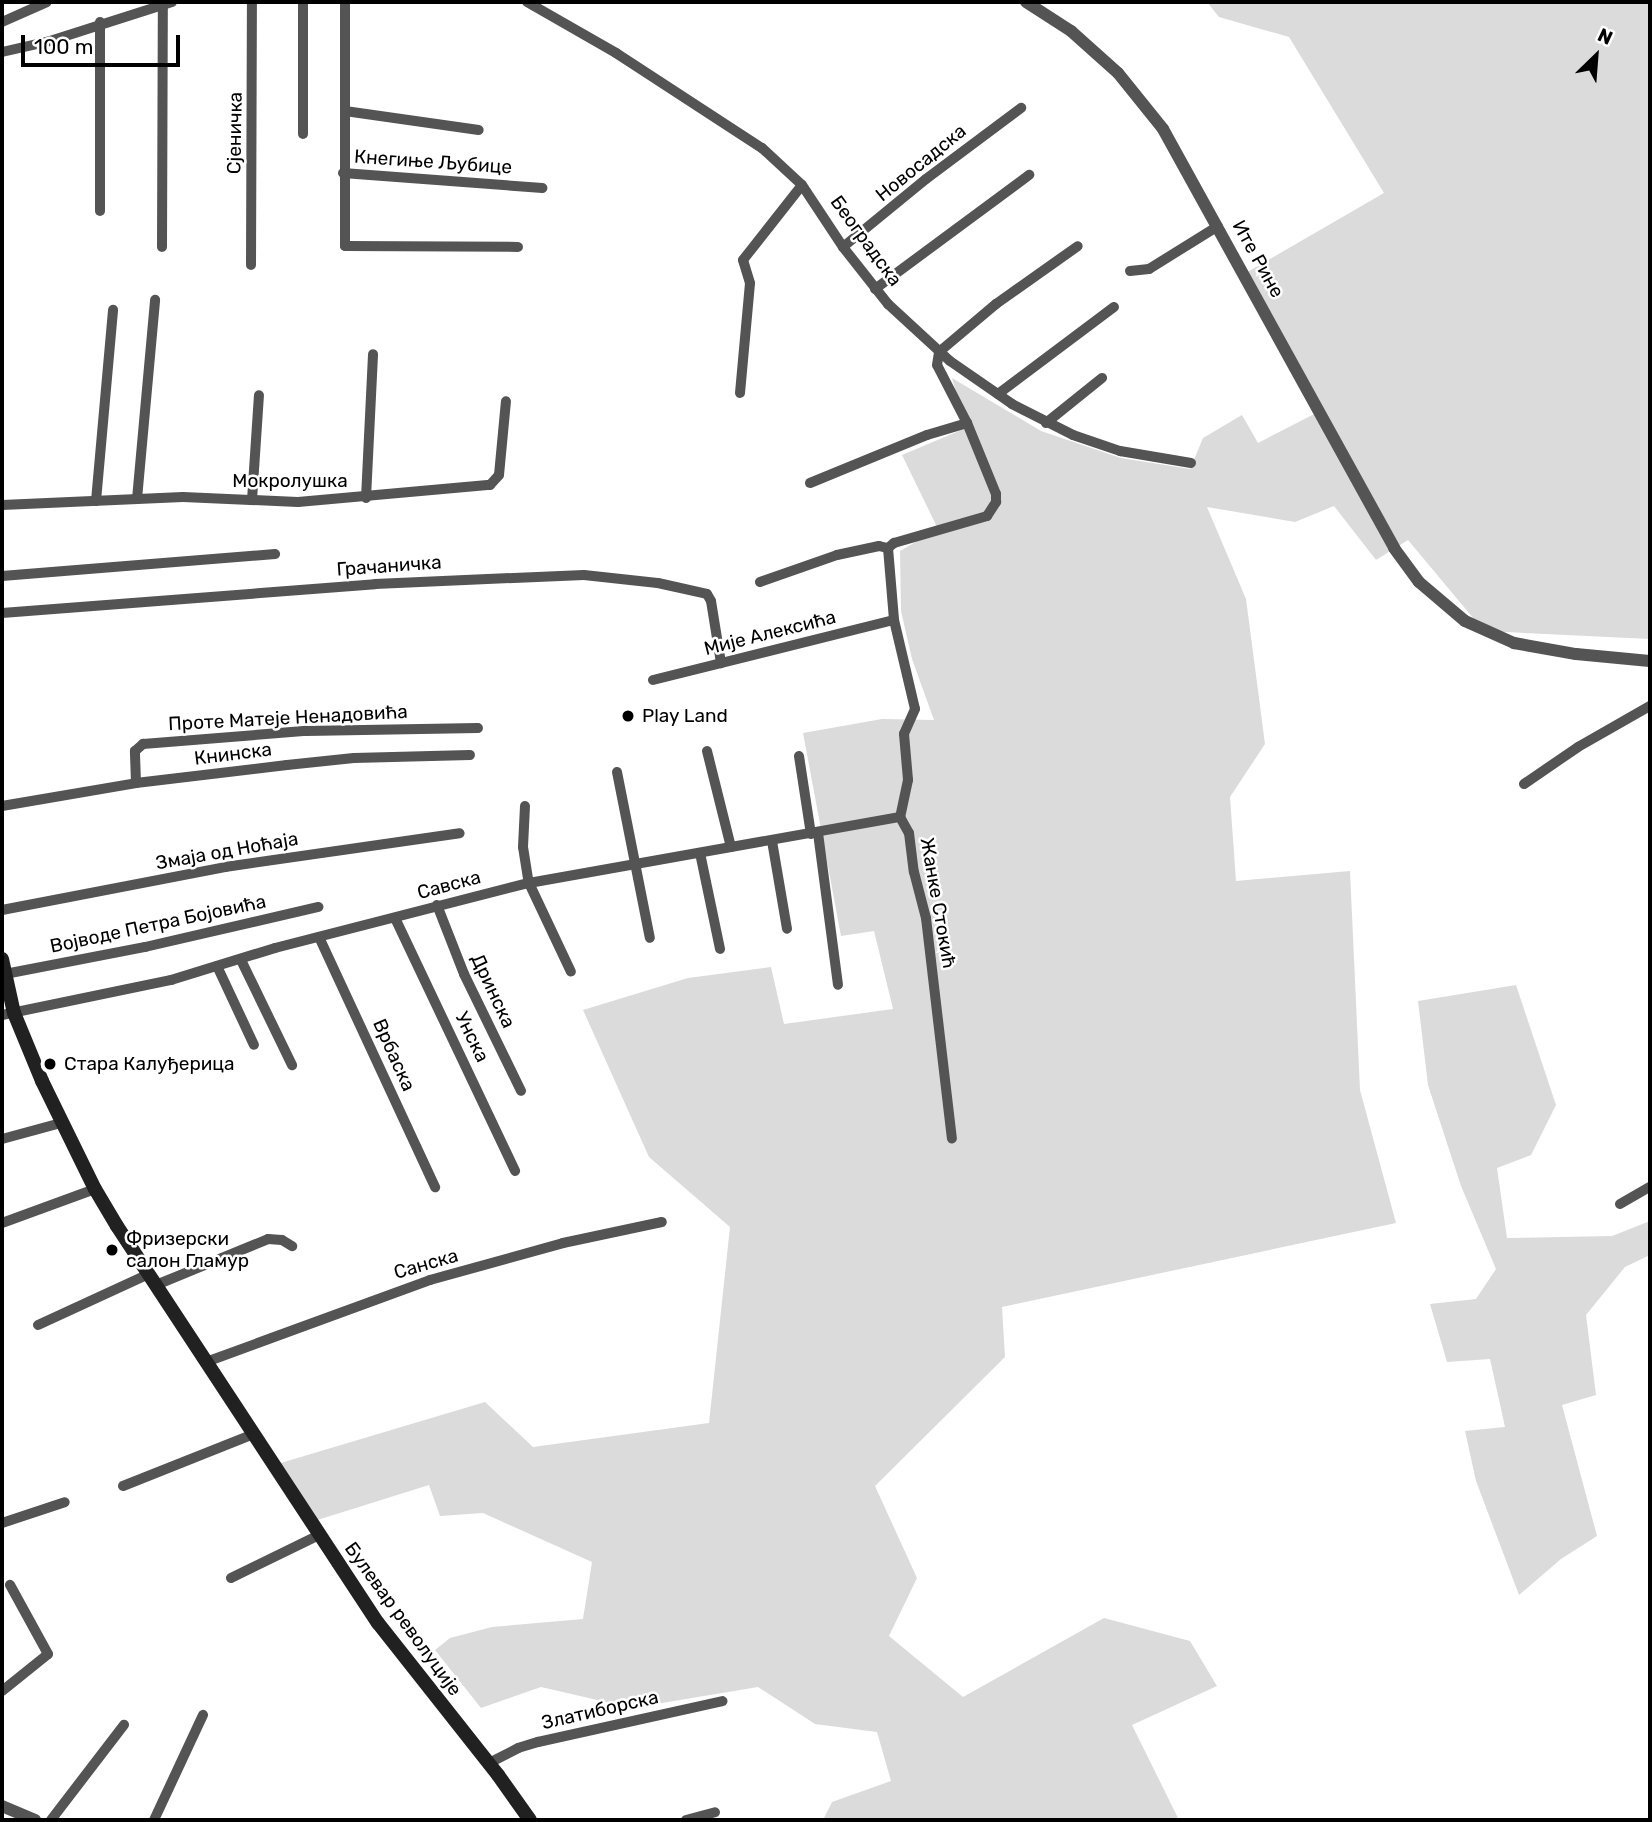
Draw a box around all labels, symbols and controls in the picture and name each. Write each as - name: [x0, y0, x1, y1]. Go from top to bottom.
- scale bar: [24, 21, 184, 65]
- north arrow: [1561, 21, 1631, 91]
- text: N: [1594, 23, 1616, 50]
- text: 100 m: [34, 34, 93, 59]
- street label: Сјеничка: [223, 92, 247, 174]
- street label: Новосадска: [871, 120, 971, 206]
- street label: Кнегиње Љубице: [353, 145, 513, 179]
- street label: Београдска: [826, 191, 906, 291]
- street label: Ите Рине: [1227, 216, 1289, 302]
- street label: Мокролушка: [232, 470, 348, 492]
- street label: Грачаничка: [336, 551, 442, 581]
- street label: Мије Алексића: [702, 606, 838, 660]
- street label: Проте Матеје Ненадовића: [168, 700, 408, 736]
- place label: Play Land: [642, 705, 728, 727]
- marker: Play Land: [620, 708, 636, 724]
- street label: Книнска: [193, 738, 273, 770]
- street label: Змаја од Ноћаја: [154, 827, 300, 875]
- street label: Жанке Стокић: [915, 836, 961, 970]
- street label: Савска: [415, 866, 483, 904]
- street label: Војводе Петра Бојовића: [48, 890, 268, 958]
- street label: Дринска: [466, 950, 520, 1032]
- street label: Унска: [450, 1008, 494, 1066]
- street label: Врбаска: [368, 1015, 420, 1095]
- place label: Стара Калуђерица: [64, 1053, 235, 1075]
- marker: Стара Калуђерица: [42, 1056, 58, 1072]
- place label: Фризерски салон Гламур: [126, 1228, 249, 1272]
- marker: Фризерски салон Гламур: [104, 1242, 120, 1258]
- street label: Санска: [391, 1244, 461, 1284]
- street label: Булевар револуције: [340, 1538, 466, 1700]
- street label: Златиборска: [539, 1686, 661, 1734]

